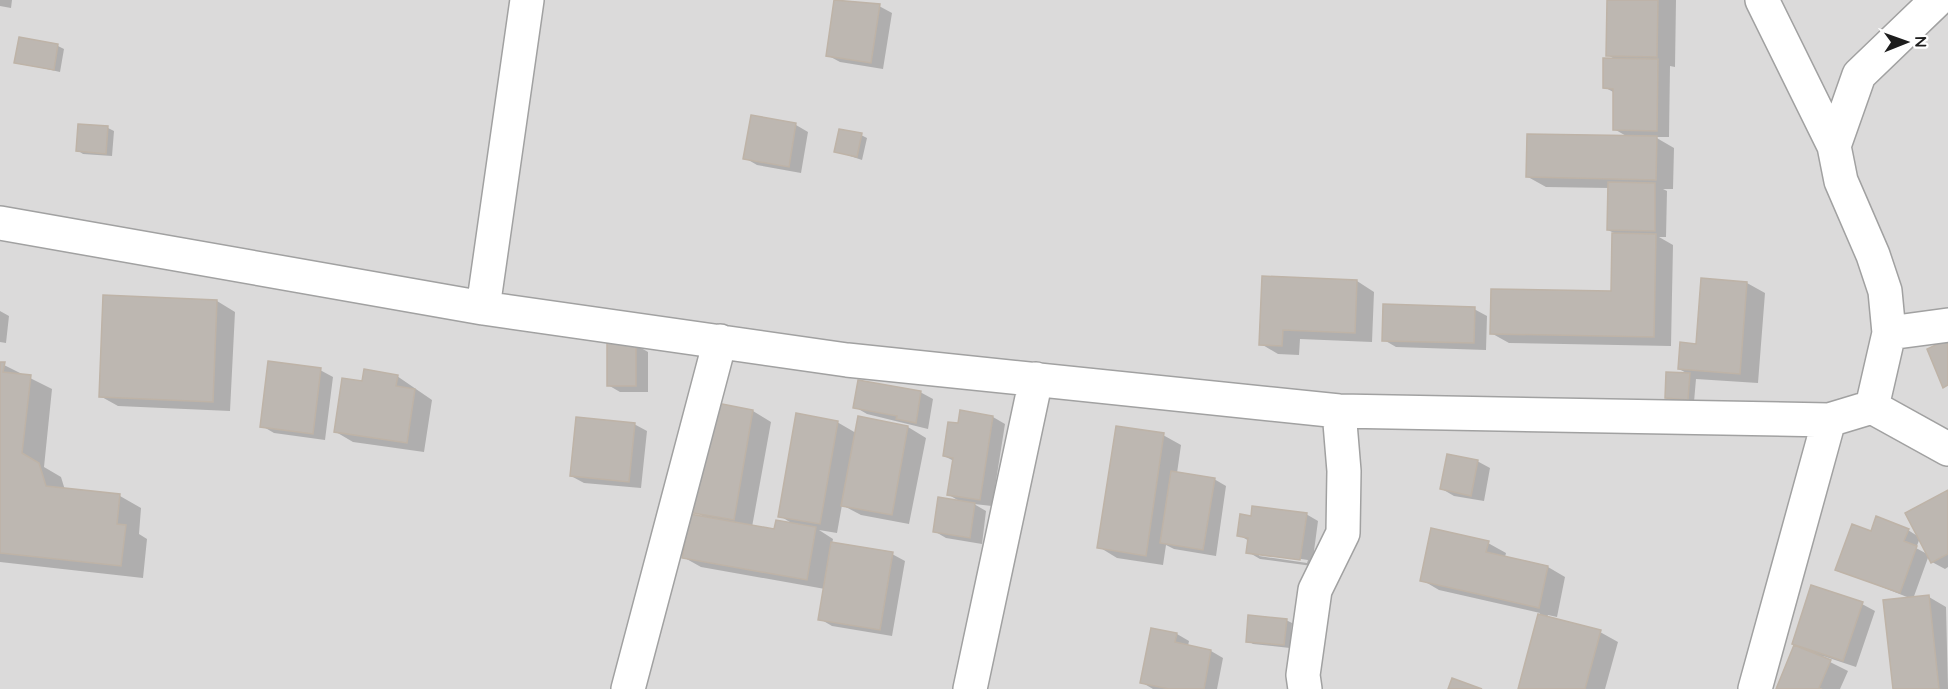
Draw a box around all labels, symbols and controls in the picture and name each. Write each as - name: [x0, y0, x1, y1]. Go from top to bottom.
- north arrow: [1876, 12, 1936, 72]
- text: N: [1911, 36, 1931, 48]

